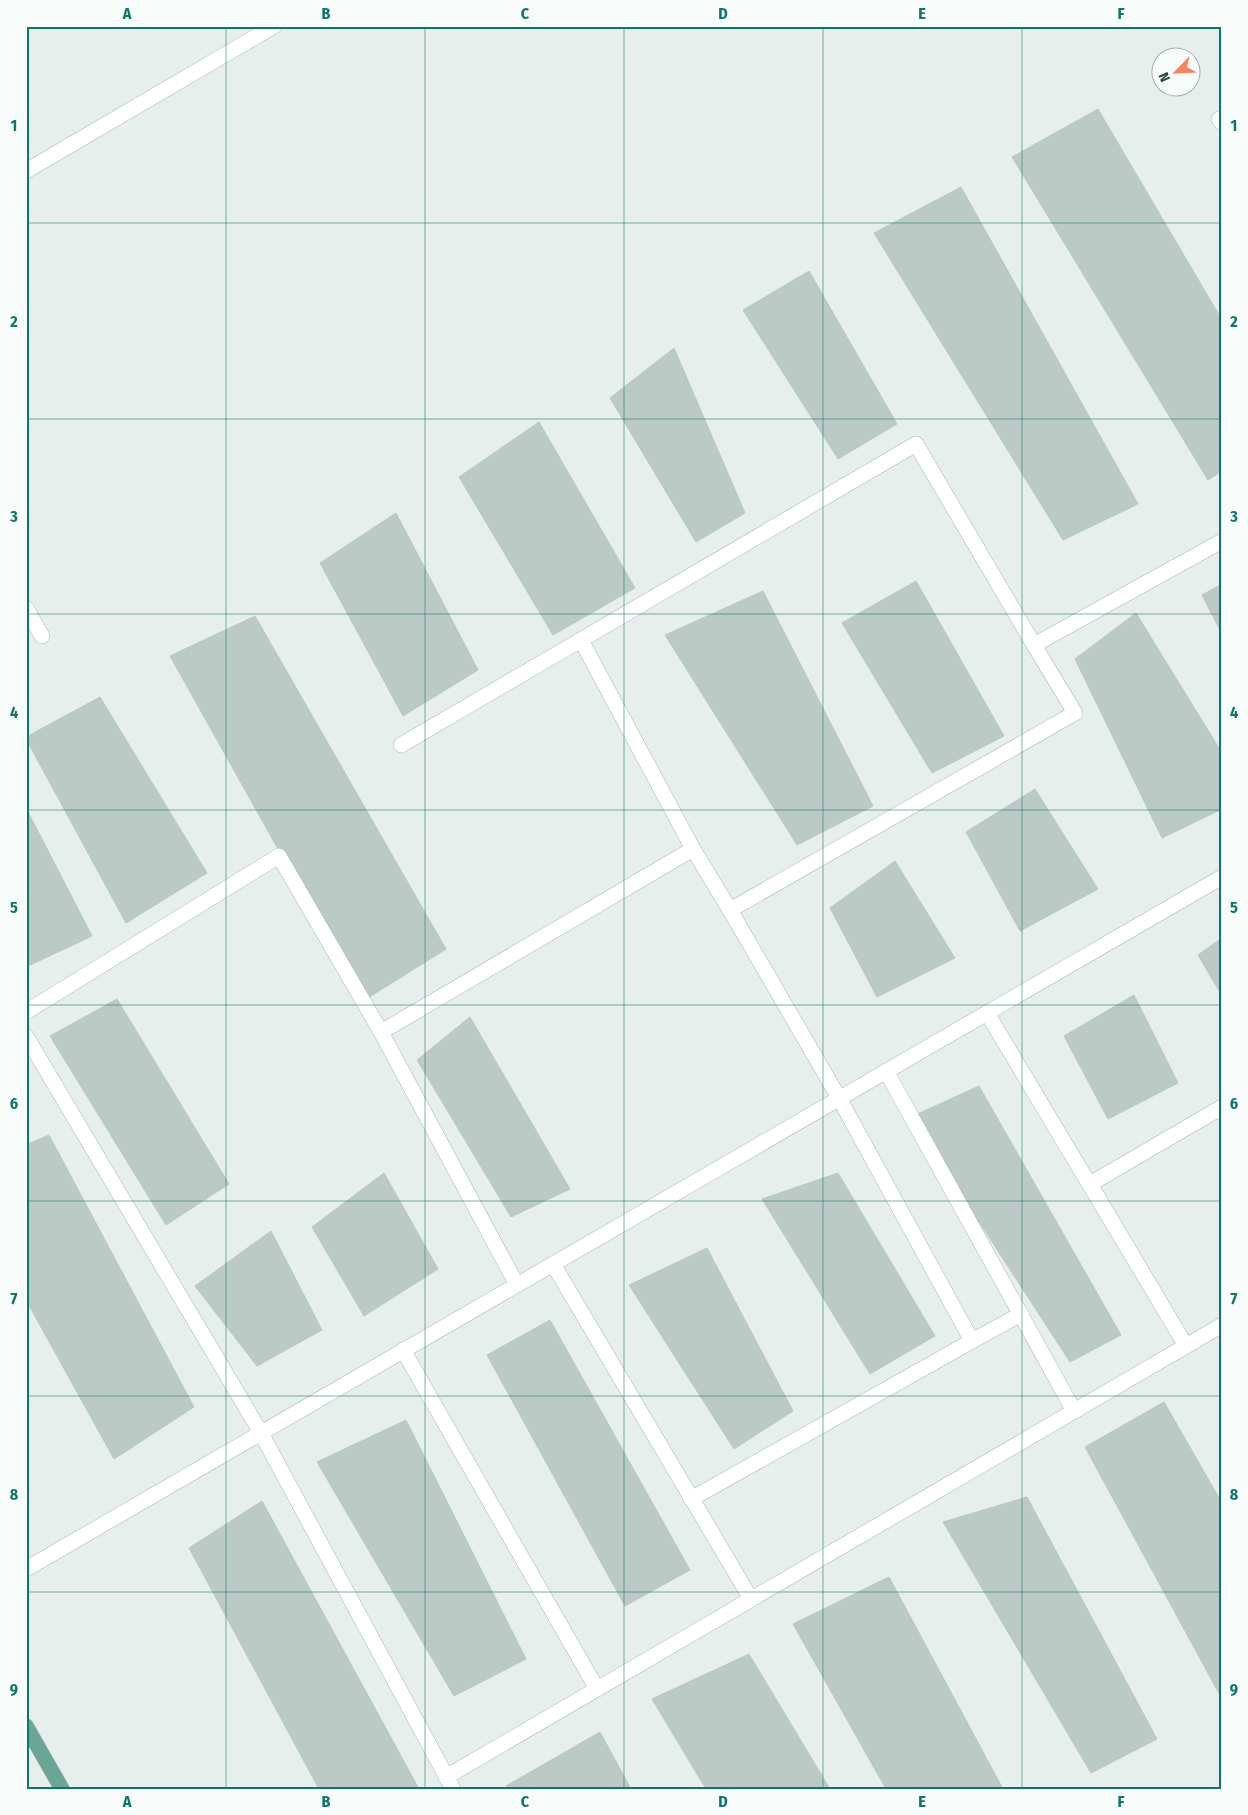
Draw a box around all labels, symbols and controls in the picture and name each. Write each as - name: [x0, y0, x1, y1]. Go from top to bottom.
- text: A: [122, 4, 132, 23]
- text: B: [322, 4, 331, 23]
- text: C: [521, 4, 530, 23]
- text: D: [718, 4, 728, 23]
- text: E: [918, 4, 926, 23]
- text: F: [1117, 4, 1125, 23]
- north arrow: [1150, 48, 1200, 98]
- text: N: [1155, 70, 1174, 84]
- text: 1: [11, 116, 17, 135]
- text: 1: [1231, 116, 1237, 135]
- text: 2: [9, 312, 18, 331]
- text: 2: [1229, 312, 1238, 331]
- text: 3: [9, 507, 18, 526]
- text: 3: [1229, 507, 1238, 526]
- text: 4: [10, 703, 18, 722]
- text: 4: [1230, 703, 1238, 722]
- text: 5: [10, 898, 18, 917]
- text: 5: [1230, 898, 1238, 917]
- text: 6: [10, 1094, 18, 1113]
- text: 6: [1230, 1094, 1238, 1113]
- text: 7: [11, 1289, 18, 1308]
- text: 7: [1231, 1289, 1238, 1308]
- text: 8: [10, 1485, 19, 1504]
- text: 8: [1230, 1485, 1239, 1504]
- text: 9: [10, 1680, 18, 1699]
- text: 9: [1230, 1680, 1238, 1699]
- text: A: [122, 1792, 132, 1811]
- text: B: [322, 1792, 331, 1811]
- text: C: [521, 1792, 530, 1811]
- text: D: [718, 1792, 728, 1811]
- text: E: [918, 1792, 926, 1811]
- text: F: [1117, 1792, 1125, 1811]

